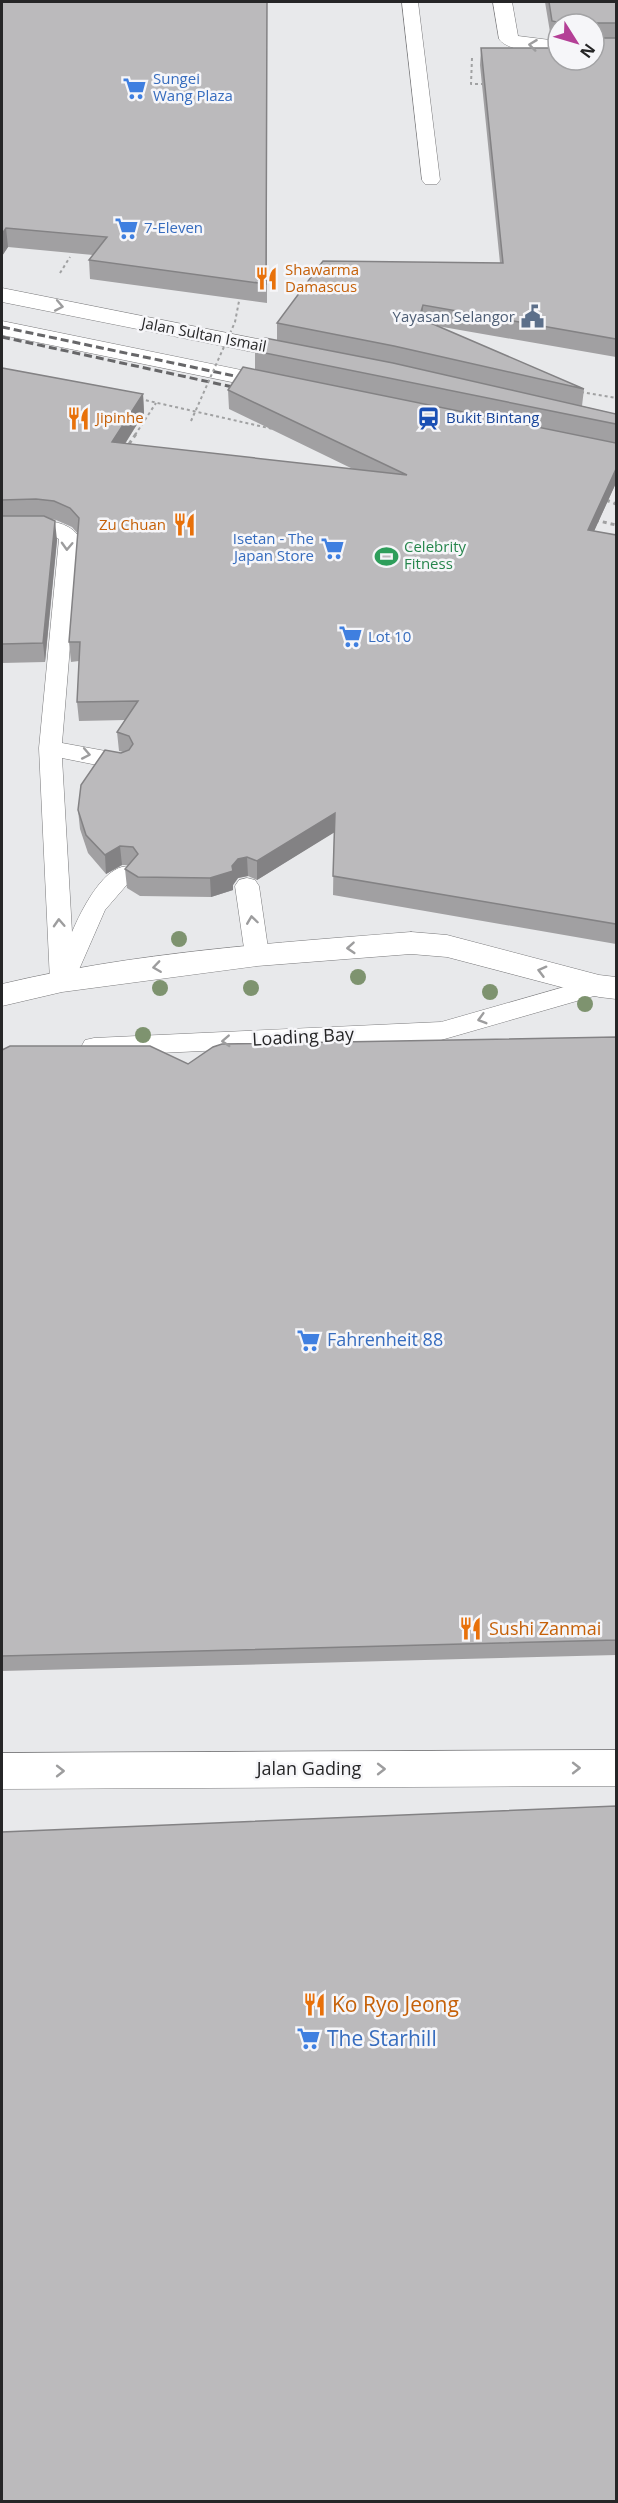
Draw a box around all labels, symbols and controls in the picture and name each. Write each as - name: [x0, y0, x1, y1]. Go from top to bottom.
- north arrow: [546, 12, 606, 72]
- one-way arrow: [529, 39, 538, 52]
- text: N: [575, 39, 601, 63]
- place label: Sungei Wang Plaza: [153, 68, 233, 105]
- supermarket icon: Sungei Wang Plaza: [122, 75, 148, 101]
- supermarket icon: 7-Eleven: [113, 215, 139, 241]
- place label: 7-Eleven: [144, 217, 203, 237]
- place label: Shawarma Damascus: [285, 259, 359, 296]
- restaurant icon: Shawarma Damascus: [254, 266, 280, 292]
- one-way arrow: [54, 299, 64, 312]
- public building icon: Yayasan Selangor: [520, 304, 546, 330]
- place label: Yayasan Selangor: [393, 306, 515, 326]
- street label: Jalan Sultan Ismail: [138, 312, 268, 356]
- restaurant icon: Jipinhe: [65, 405, 91, 431]
- station icon: Bukit Bintang: [415, 405, 441, 431]
- place label: Jipinhe: [94, 407, 144, 427]
- place label: Bukit Bintang: [446, 407, 540, 427]
- restaurant icon: Zu Chuan: [171, 512, 197, 538]
- place label: Zu Chuan: [99, 514, 166, 534]
- place label: Isetan - The Japan Store: [232, 528, 314, 565]
- supermarket icon: Isetan - The Japan Store: [319, 535, 345, 561]
- place label: Celebrity Fitness: [404, 536, 467, 573]
- one-way arrow: [61, 542, 74, 551]
- sports icon: Celebrity Fitness: [373, 543, 399, 569]
- supermarket icon: Lot 10: [337, 624, 363, 650]
- place label: Lot 10: [368, 626, 411, 646]
- one-way arrow: [81, 747, 91, 760]
- one-way arrow: [246, 916, 258, 925]
- one-way arrow: [53, 918, 66, 927]
- one-way arrow: [346, 941, 355, 954]
- one-way arrow: [152, 961, 161, 973]
- one-way arrow: [537, 966, 547, 979]
- one-way arrow: [477, 1012, 488, 1024]
- street label: Loading Bay: [251, 1021, 355, 1051]
- one-way arrow: [221, 1035, 230, 1048]
- supermarket icon: Fahrenheit 88: [296, 1327, 322, 1353]
- place label: Fahrenheit 88: [327, 1327, 443, 1351]
- restaurant icon: Sushi Zanmai: [458, 1616, 484, 1642]
- place label: Sushi Zanmai: [489, 1616, 601, 1640]
- street label: Jalan Gading: [255, 1756, 362, 1780]
- one-way arrow: [571, 1762, 580, 1774]
- one-way arrow: [376, 1763, 385, 1775]
- one-way arrow: [55, 1764, 64, 1777]
- place label: Ko Ryo Jeong: [332, 1990, 459, 2018]
- restaurant icon: Ko Ryo Jeong: [301, 1992, 327, 2018]
- place label: The Starhill: [327, 2024, 437, 2052]
- supermarket icon: The Starhill: [296, 2026, 322, 2052]

